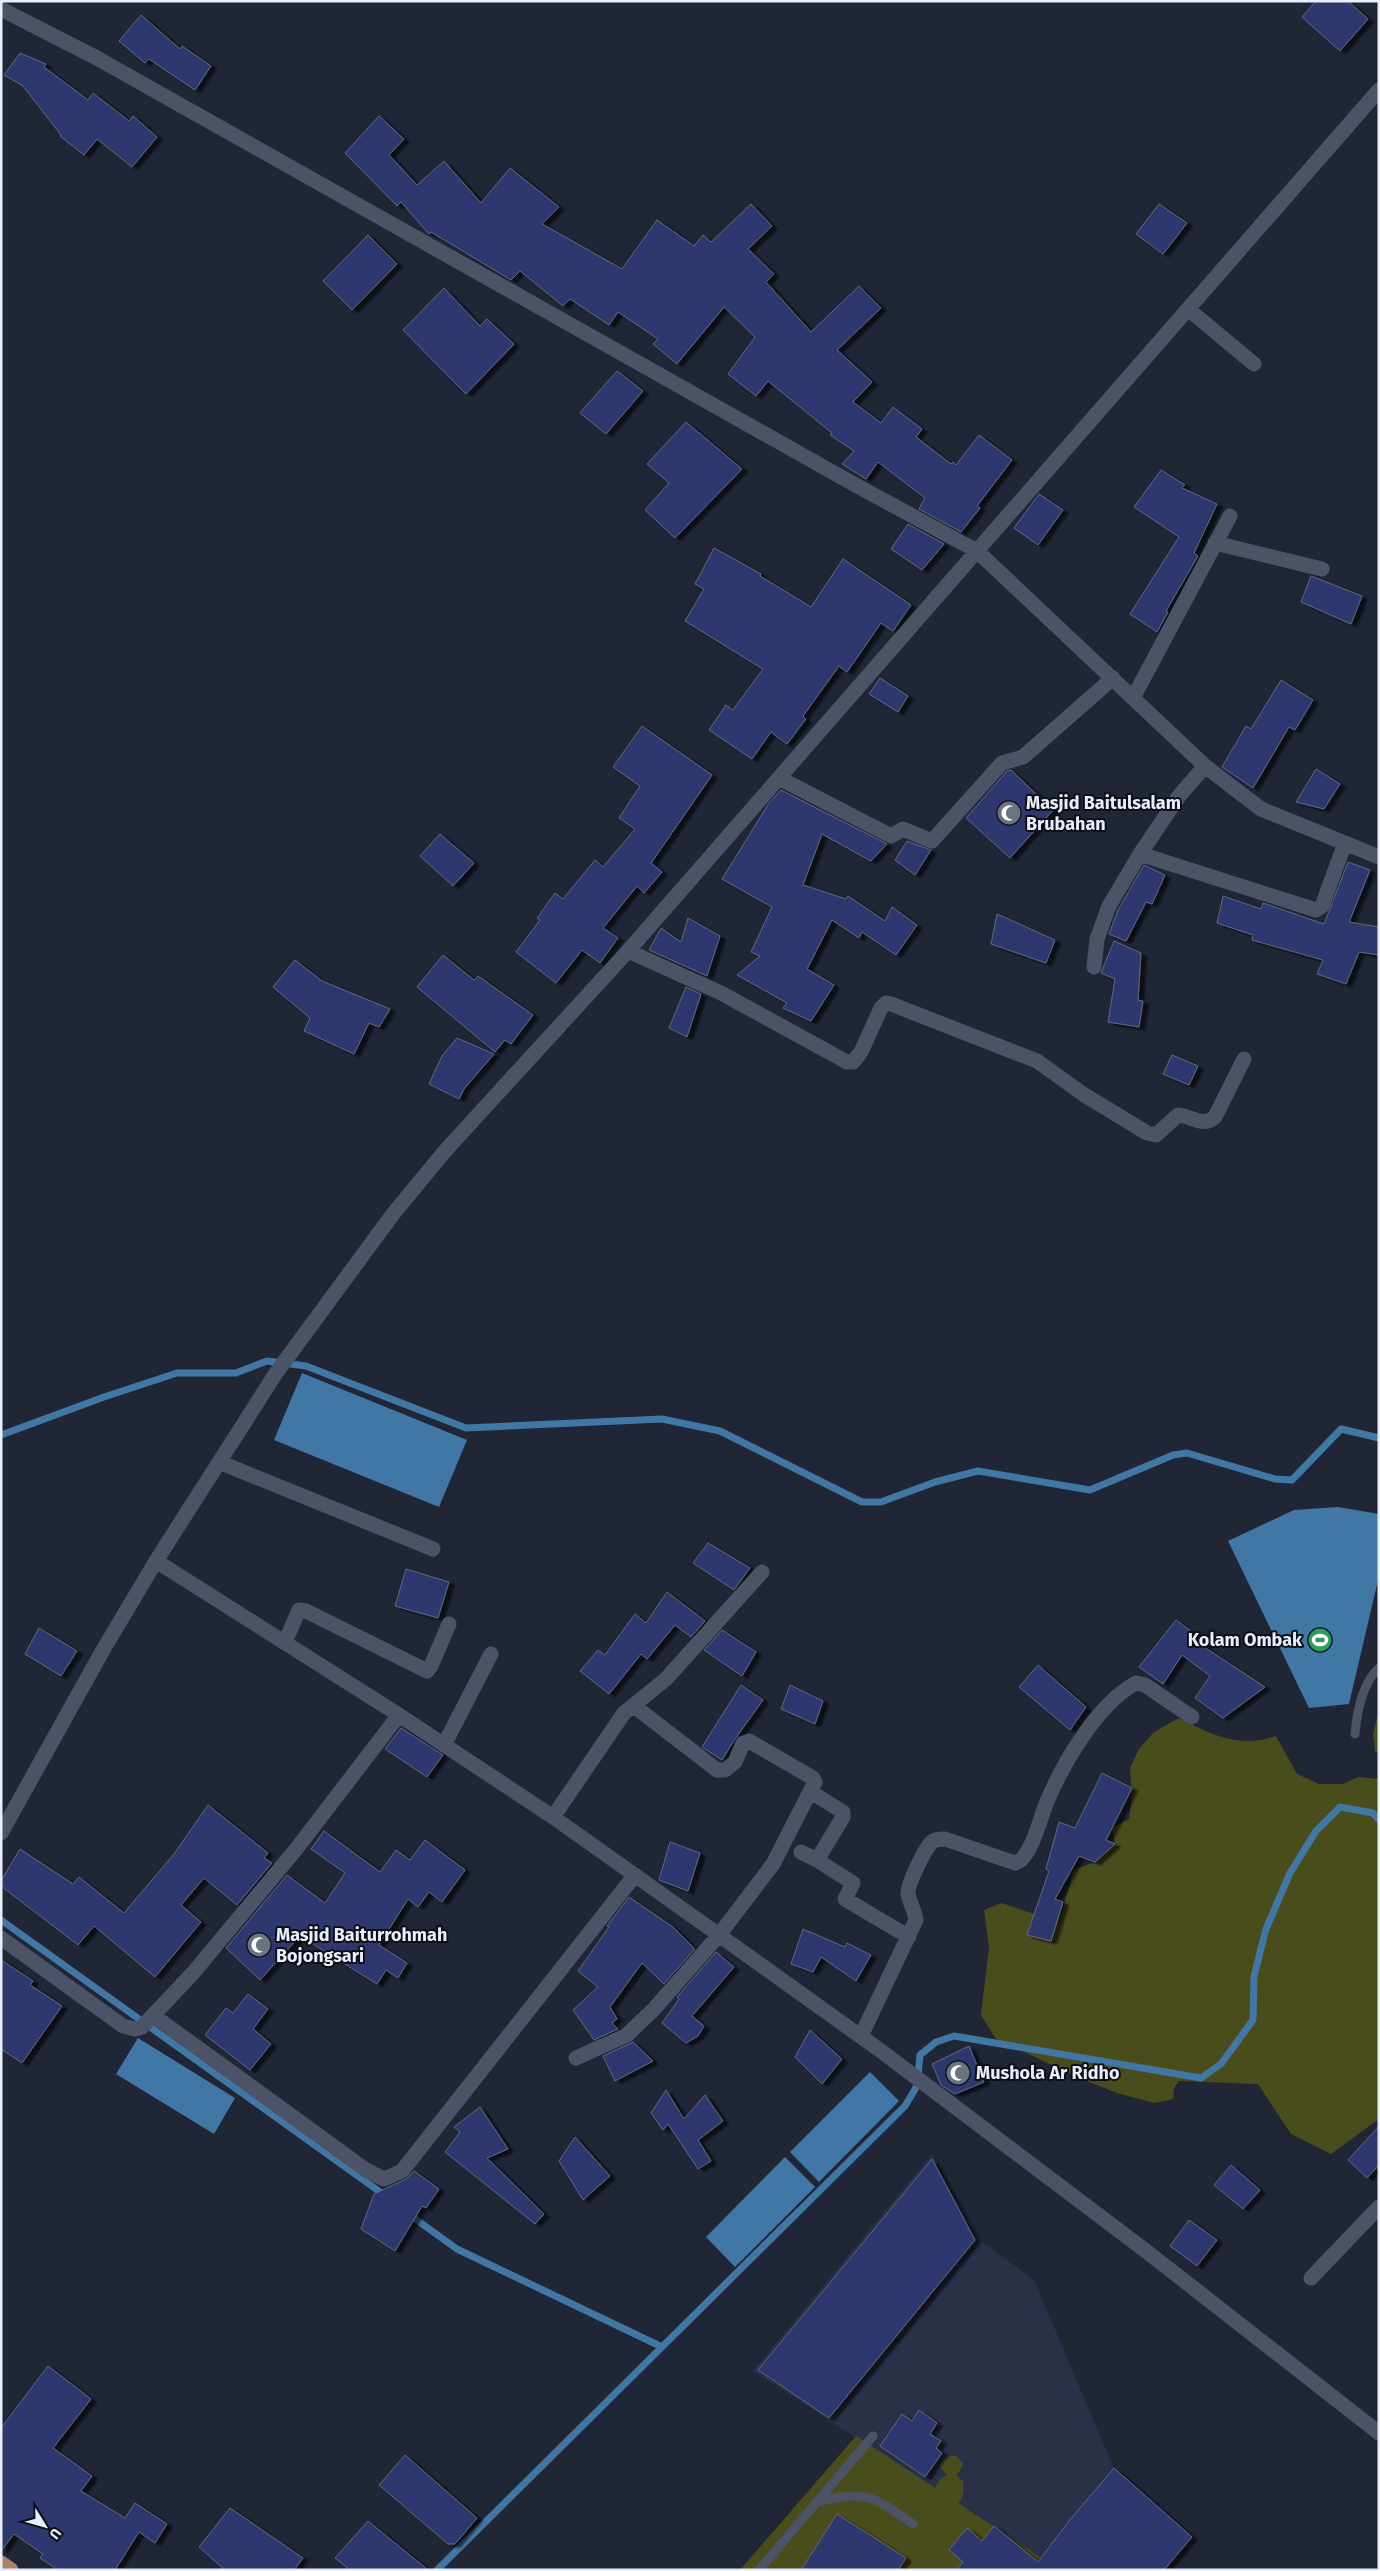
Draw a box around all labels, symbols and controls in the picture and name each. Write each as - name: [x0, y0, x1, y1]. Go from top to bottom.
- place label: Masjid Baitulsalam Brubahan: [1026, 792, 1181, 835]
- mosque icon: Masjid Baitulsalam Brubahan: [996, 800, 1022, 826]
- sports icon: Kolam Ombak: [1307, 1627, 1333, 1653]
- place label: Kolam Ombak: [1188, 1629, 1303, 1651]
- place label: Masjid Baiturrohmah Bojongsari: [276, 1924, 447, 1967]
- mosque icon: Masjid Baiturrohmah Bojongsari: [246, 1932, 272, 1958]
- mosque icon: Mushola Ar Ridho: [945, 2060, 971, 2086]
- place label: Mushola Ar Ridho: [976, 2062, 1119, 2084]
- north arrow: [20, 2501, 70, 2551]
- text: U: [45, 2525, 65, 2542]

